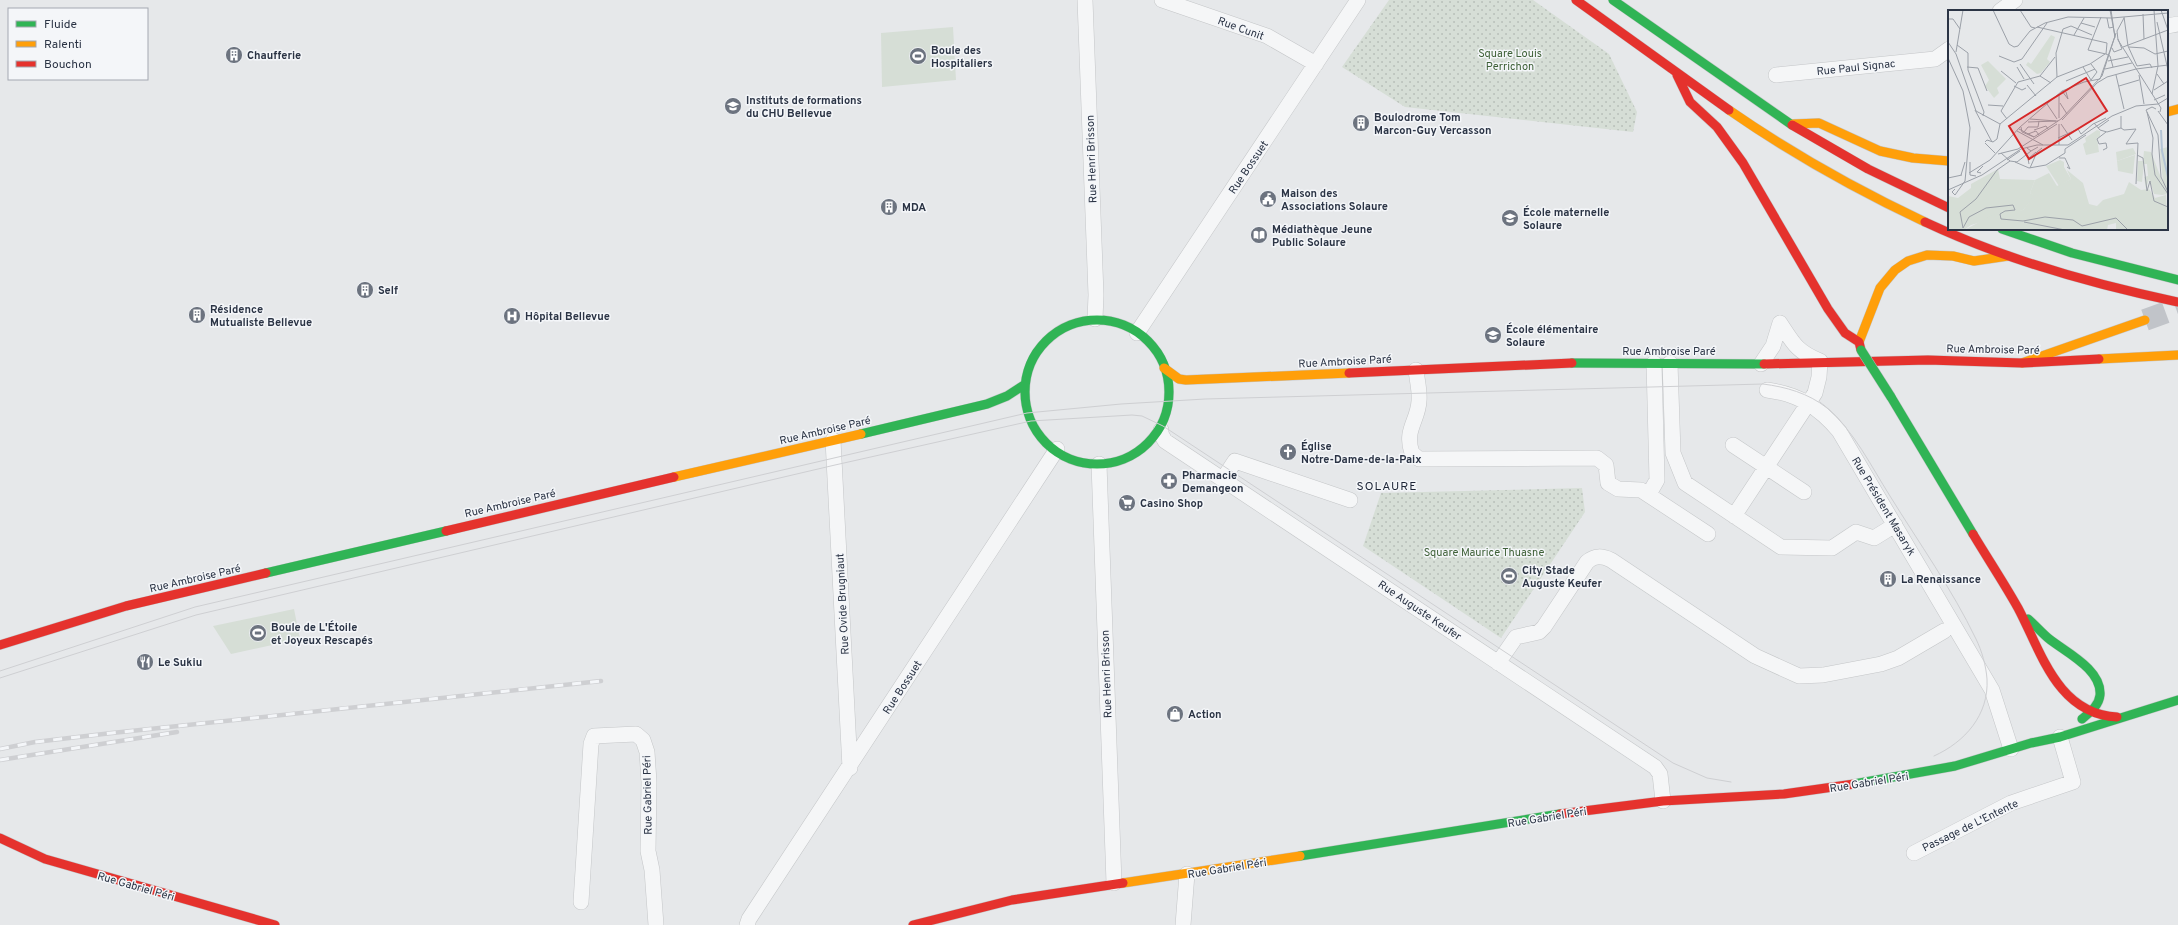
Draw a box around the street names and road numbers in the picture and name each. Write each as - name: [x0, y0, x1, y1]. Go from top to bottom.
- street label: Rue Cunit: [1216, 14, 1266, 44]
- street label: Rue Paul Signac: [1816, 57, 1896, 79]
- street label: Rue Henri Brisson: [1083, 115, 1101, 203]
- street label: Rue Bossuet: [1226, 138, 1272, 197]
- street label: Rue Ambroise Paré: [1946, 342, 2040, 358]
- street label: Rue Ambroise Paré: [1622, 345, 1716, 359]
- street label: Rue Ambroise Paré: [1298, 353, 1392, 371]
- street label: Rue Ambroise Paré: [778, 414, 872, 448]
- street label: Rue Président Masaryk: [1848, 455, 1918, 559]
- street label: Rue Ambroise Paré: [463, 487, 557, 521]
- street label: Rue Ovide Brugniaut: [833, 553, 853, 655]
- street label: Rue Ambroise Paré: [148, 562, 242, 596]
- street label: Rue Auguste Keufer: [1375, 578, 1464, 644]
- street label: Rue Henri Brisson: [1098, 630, 1116, 718]
- street label: Rue Bossuet: [880, 658, 925, 717]
- street label: Rue Gabriel Péri: [640, 755, 656, 835]
- street label: Rue Gabriel Péri: [1829, 770, 1910, 796]
- street label: Passage de L'Entente: [1920, 797, 2021, 855]
- street label: Rue Gabriel Péri: [1507, 805, 1588, 831]
- street label: Rue Gabriel Péri: [1187, 856, 1268, 882]
- street label: Rue Gabriel Péri: [96, 869, 176, 905]

